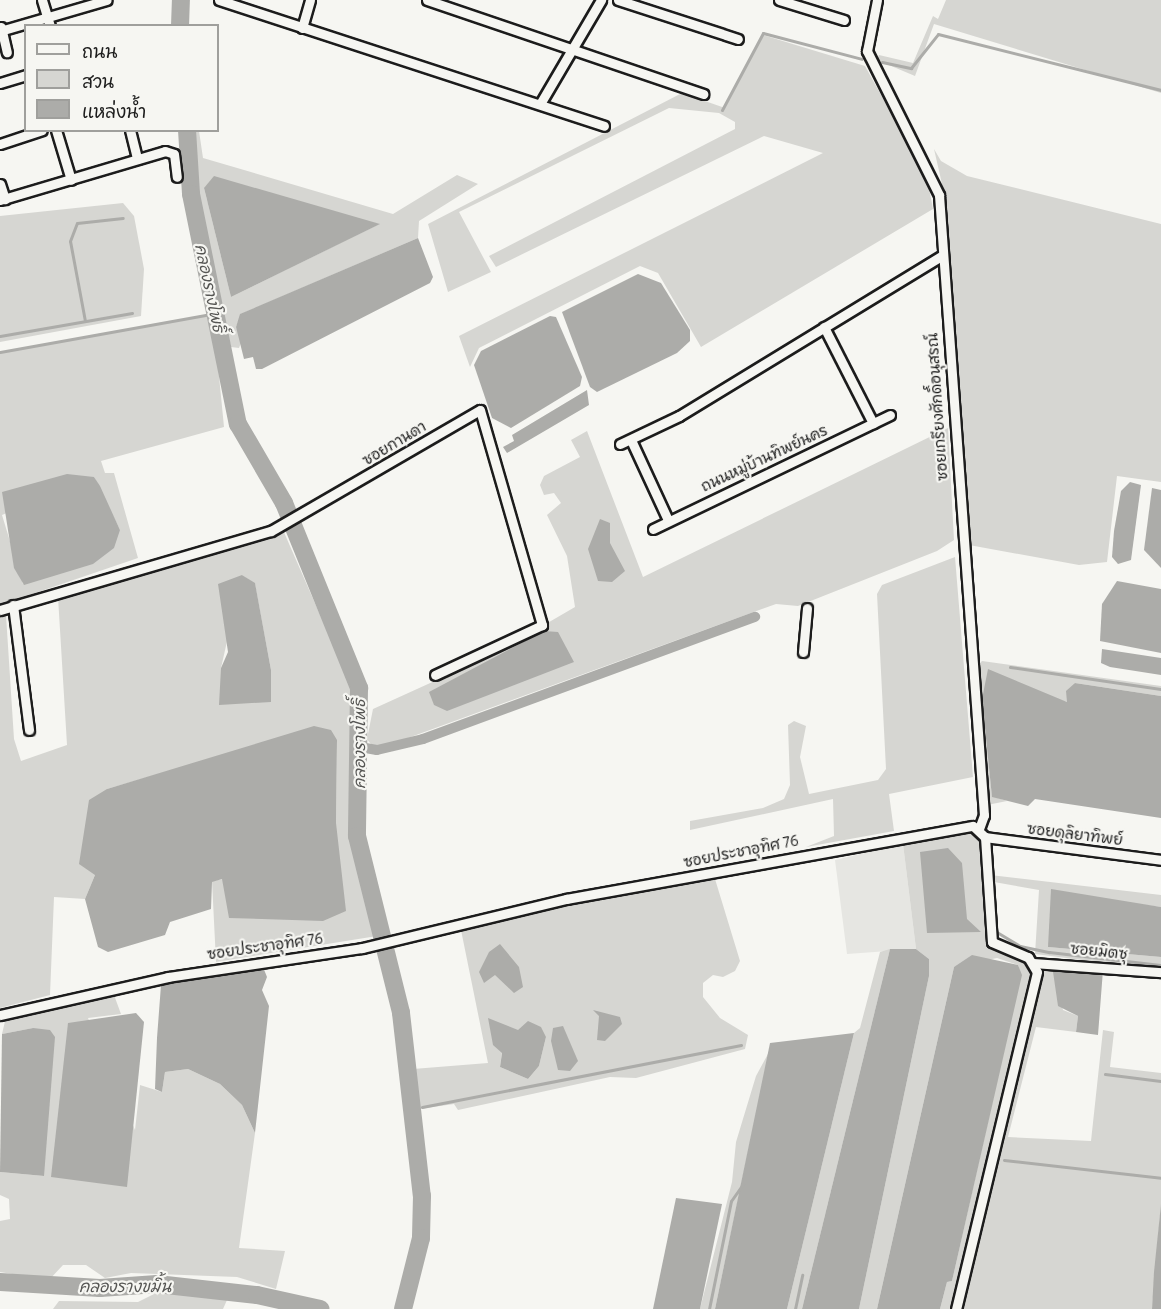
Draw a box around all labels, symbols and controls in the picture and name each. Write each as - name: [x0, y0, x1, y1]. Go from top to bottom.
- legend: [24, 24, 219, 132]
- text: ถนน: [82, 40, 117, 63]
- text: สวน: [82, 70, 114, 93]
- text: แหล่งน้ำ: [82, 100, 146, 123]
- water label: คลองรางโพธิ์: [191, 242, 229, 334]
- street label: ซอยเกรียงศักดิ์อนุสรณ์: [923, 332, 951, 482]
- street label: ซอยกานดา: [359, 417, 429, 469]
- street label: ถนนหมู่บ้านทิพย์นคร: [698, 421, 830, 495]
- water label: คลองรางโพธิ์: [349, 699, 369, 789]
- street label: ซอยดุลิยาทิพย์: [1026, 819, 1124, 849]
- street label: ซอยประชาอุทิศ 76: [682, 831, 800, 871]
- street label: ซอยประชาอุทิศ 76: [206, 929, 324, 963]
- street label: ซอยมิตซุ: [1069, 939, 1129, 963]
- water label: คลองรางขมิ้น: [79, 1276, 171, 1296]

